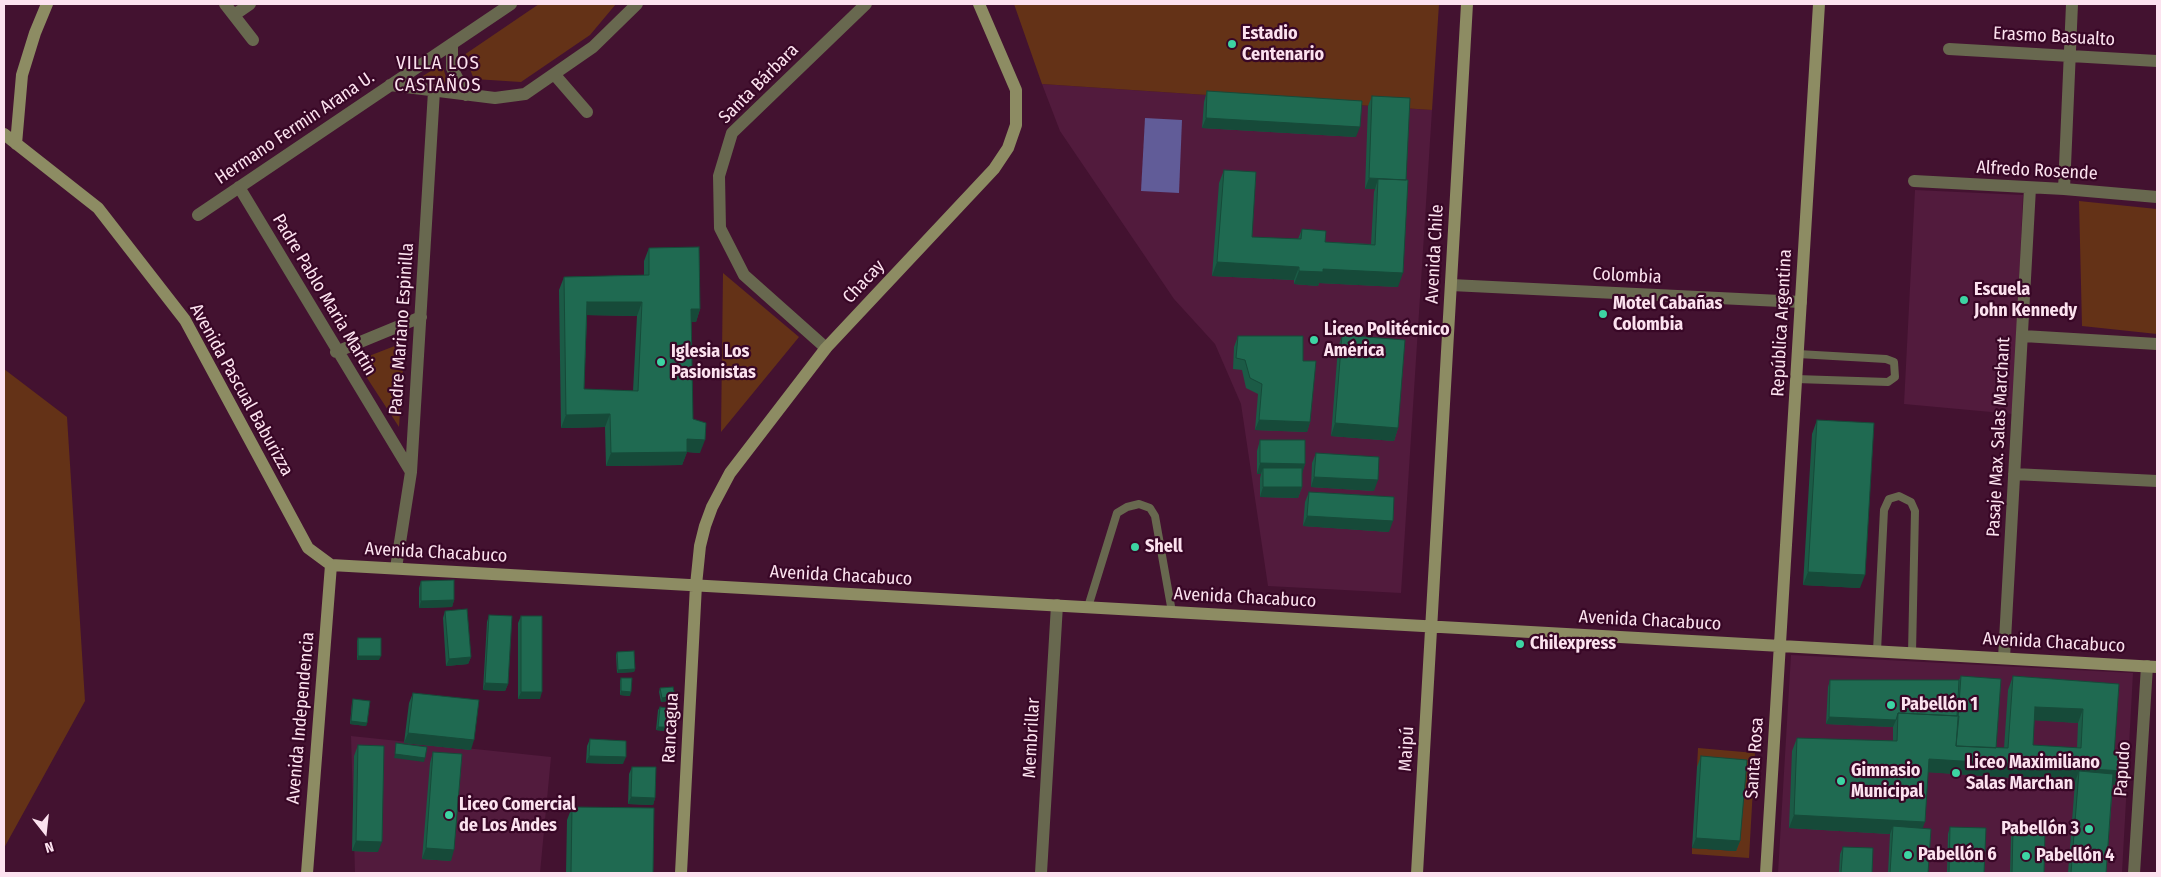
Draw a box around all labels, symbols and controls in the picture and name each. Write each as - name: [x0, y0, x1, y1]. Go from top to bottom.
- place label: Estadio Centenario: [1242, 23, 1324, 66]
- street label: Erasmo Basualto: [1993, 23, 2115, 51]
- marker: Estadio Centenario: [1226, 38, 1238, 50]
- street label: Santa Bárbara: [715, 40, 803, 128]
- district label: VILLA LOS CASTAÑOS: [393, 53, 483, 97]
- street label: Hermano Fermin Arana U.: [211, 67, 379, 189]
- street label: Alfredo Rosende: [1976, 157, 2098, 185]
- street label: Avenida Chile: [1422, 204, 1448, 304]
- street label: Padre Pablo Maria Martin: [267, 210, 381, 380]
- street label: Padre Mariano Espinilla: [385, 242, 419, 416]
- street label: República Argentina: [1767, 249, 1797, 397]
- street label: Chacay: [839, 256, 889, 308]
- street label: Colombia: [1592, 263, 1662, 289]
- place label: Escuela John Kennedy: [1974, 279, 2077, 322]
- place label: Motel Cabañas Colombia: [1613, 293, 1722, 336]
- marker: Escuela John Kennedy: [1958, 294, 1970, 306]
- street label: Avenida Pascual Baburizza: [185, 300, 297, 480]
- marker: Motel Cabañas Colombia: [1597, 308, 1609, 320]
- place label: Liceo Politécnico América: [1324, 319, 1450, 362]
- marker: Liceo Politécnico América: [1308, 334, 1320, 346]
- street label: Pasaje Max. Salas Marchant: [1983, 336, 2015, 538]
- place label: Iglesia Los Pasionistas: [671, 341, 756, 384]
- marker: Iglesia Los Pasionistas: [655, 356, 667, 368]
- place label: Shell: [1145, 536, 1183, 558]
- street label: Avenida Chacabuco: [364, 538, 508, 568]
- marker: Shell: [1129, 541, 1141, 553]
- street label: Avenida Chacabuco: [769, 561, 913, 591]
- street label: Avenida Chacabuco: [1173, 583, 1317, 613]
- street label: Avenida Chacabuco: [1578, 606, 1722, 636]
- street label: Avenida Chacabuco: [1982, 628, 2126, 658]
- street label: Avenida Independencia: [283, 631, 319, 805]
- place label: Chilexpress: [1530, 633, 1616, 655]
- marker: Chilexpress: [1514, 638, 1526, 650]
- street label: Rancagua: [658, 692, 684, 764]
- place label: Pabellón 1: [1901, 694, 1978, 716]
- street label: Membrillar: [1019, 697, 1045, 779]
- marker: Pabellón 1: [1885, 699, 1897, 711]
- street label: Santa Rosa: [1741, 717, 1769, 799]
- street label: Maipú: [1395, 726, 1419, 772]
- street label: Papudo: [2110, 741, 2136, 797]
- place label: Liceo Maximiliano Salas Marchan: [1966, 752, 2100, 794]
- place label: Gimnasio Municipal: [1851, 760, 1923, 802]
- marker: Liceo Maximiliano Salas Marchan: [1950, 767, 1962, 779]
- marker: Gimnasio Municipal: [1835, 775, 1847, 787]
- place label: Liceo Comercial de Los Andes: [459, 794, 576, 836]
- north arrow: [20, 807, 70, 857]
- marker: Liceo Comercial de Los Andes: [443, 809, 455, 821]
- place label: Pabellón 3: [2001, 818, 2079, 840]
- marker: Pabellón 3: [2083, 823, 2095, 835]
- text: N: [43, 838, 56, 856]
- place label: Pabellón 6: [1918, 844, 1997, 866]
- place label: Pabellón 4: [2036, 845, 2115, 867]
- marker: Pabellón 6: [1902, 849, 1914, 861]
- marker: Pabellón 4: [2020, 850, 2032, 862]

